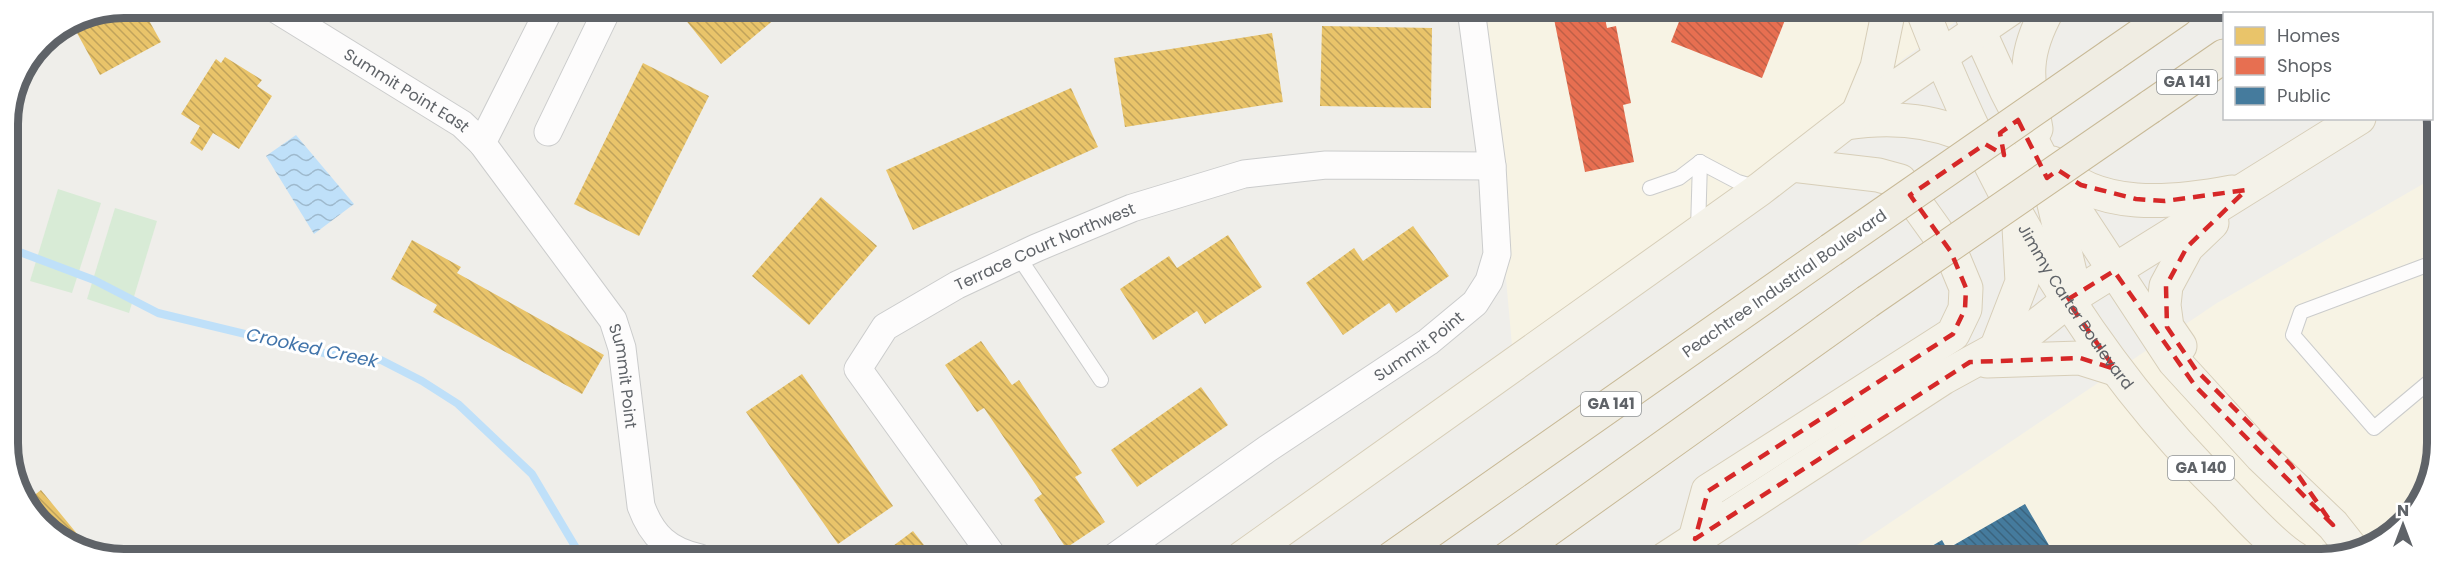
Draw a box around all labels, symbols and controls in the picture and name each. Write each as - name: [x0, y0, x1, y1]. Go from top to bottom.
- legend: [2223, 12, 2433, 120]
- text: Homes: [2277, 23, 2340, 48]
- street label: Summit Point East: [339, 43, 475, 138]
- text: Shops: [2277, 53, 2332, 78]
- road number: GA 141: [2157, 70, 2217, 94]
- text: Public: [2277, 83, 2331, 108]
- street label: Terrace Court Northwest: [951, 197, 1139, 297]
- street label: Peachtree Industrial Boulevard: [1677, 204, 1891, 363]
- street label: Jimmy Carter Boulevard: [2012, 220, 2139, 395]
- street label: Summit Point: [1369, 306, 1469, 387]
- water label: Crooked Creek: [244, 321, 381, 374]
- street label: Summit Point: [603, 321, 643, 430]
- road number: GA 141: [1581, 392, 1641, 416]
- road number: GA 140: [2168, 456, 2234, 480]
- north arrow: [2373, 495, 2433, 555]
- text: N: [2397, 499, 2409, 522]

